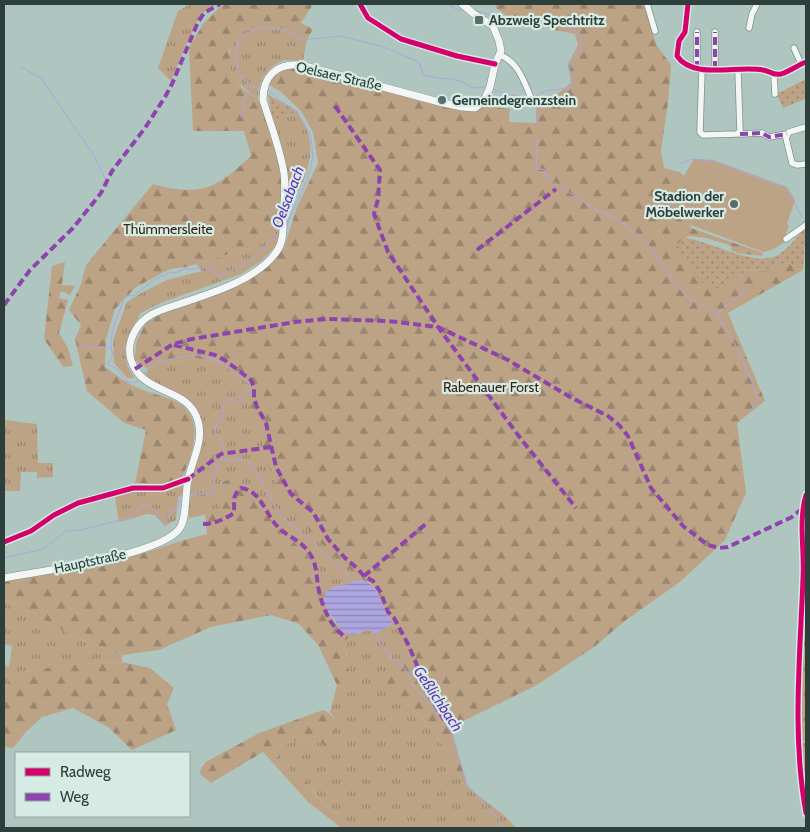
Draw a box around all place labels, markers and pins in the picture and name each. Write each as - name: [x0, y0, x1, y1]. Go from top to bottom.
- place label: Abzweig Spechtritz: [489, 11, 605, 29]
- marker: Abzweig Spechtritz: [473, 14, 485, 26]
- place label: Gemeindegrenzstein: [452, 91, 576, 109]
- marker: Gemeindegrenzstein: [436, 94, 448, 106]
- place label: Stadion der Möbelwerker: [645, 187, 724, 221]
- marker: Stadion der Möbelwerker: [728, 198, 740, 210]

